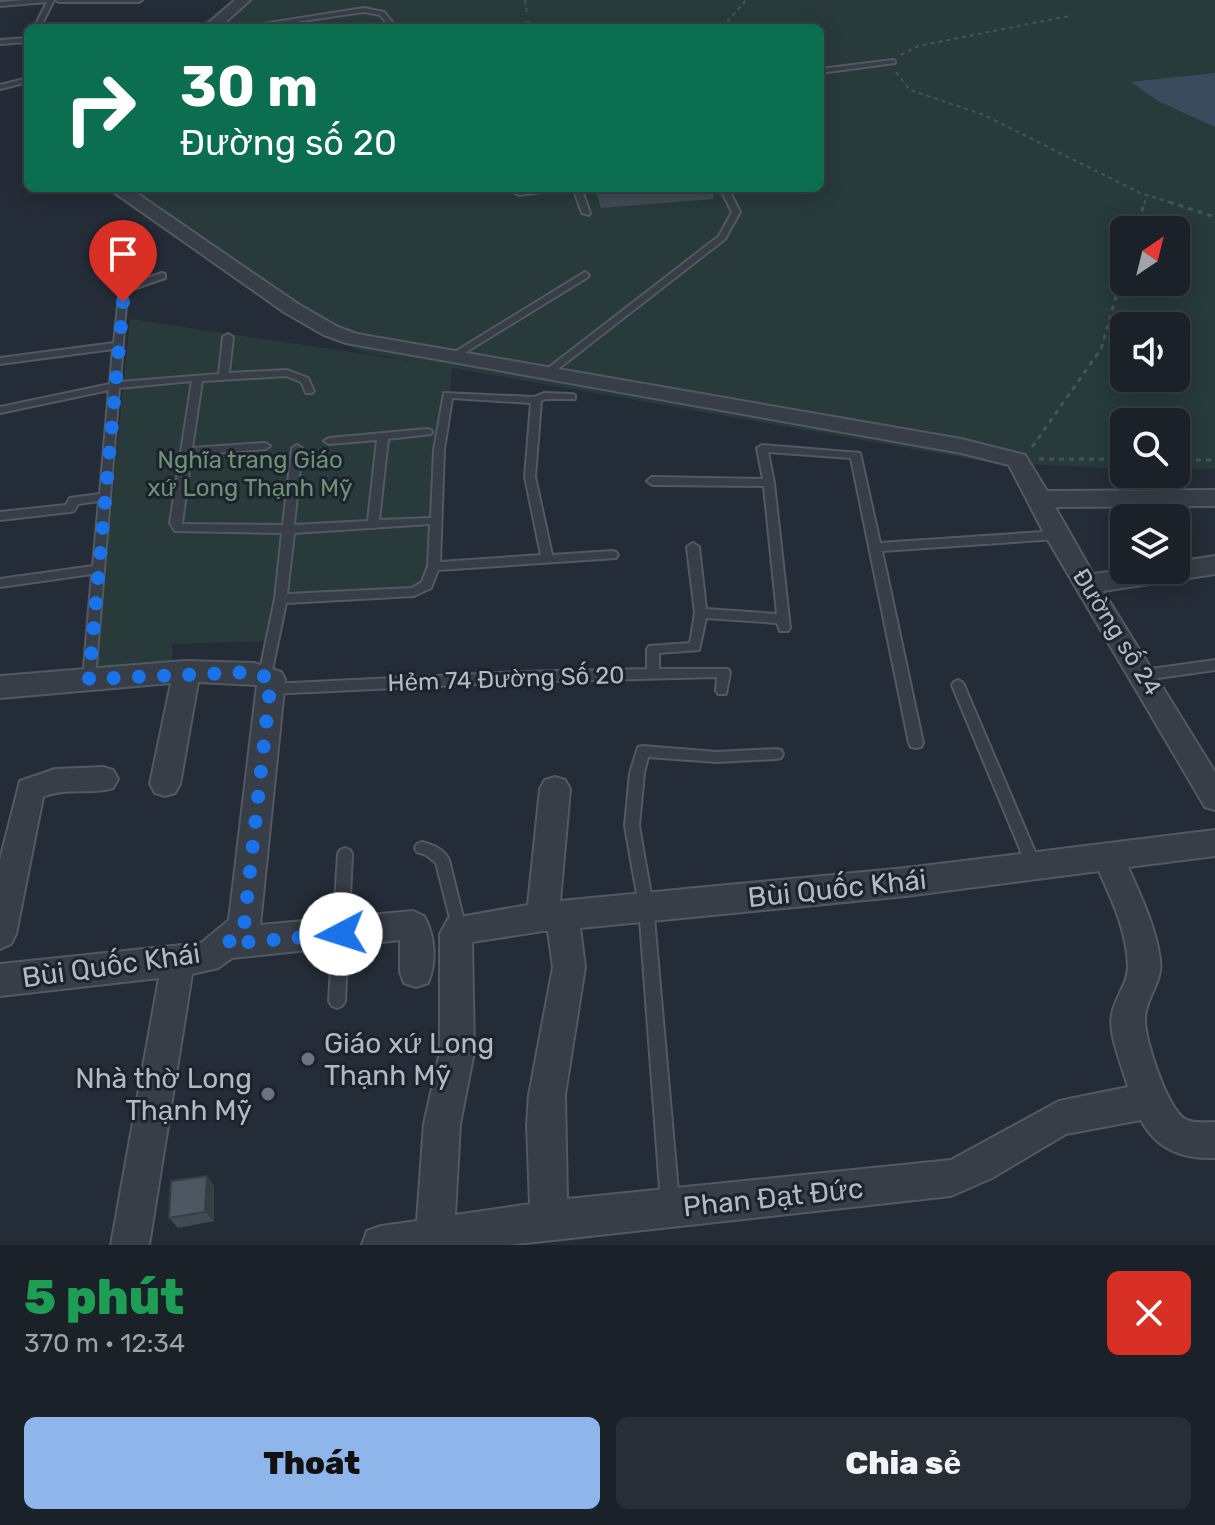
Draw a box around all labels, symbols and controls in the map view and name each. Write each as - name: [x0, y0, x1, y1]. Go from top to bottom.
- text: 30 m: [180, 54, 318, 120]
- icon: right: [48, 56, 152, 160]
- text: Đường số 20: [180, 121, 397, 164]
- north arrow: [1110, 216, 1190, 296]
- map controls: [1110, 216, 1190, 584]
- pin: [89, 220, 157, 302]
- icon: arrive: [101, 232, 145, 276]
- button: sound: [1110, 312, 1190, 392]
- button: search: [1110, 408, 1190, 488]
- park label: Nghĩa trang Giáo xứ Long Thạnh Mỹ: [148, 446, 352, 502]
- button: layers: [1110, 504, 1190, 584]
- street label: Đường số 24: [1067, 562, 1169, 701]
- street label: Hẻm 74 Đường Số 20: [387, 659, 625, 697]
- street label: Bùi Quốc Khái: [746, 862, 928, 914]
- position arrow: [299, 892, 383, 976]
- street label: Bùi Quốc Khái: [20, 936, 202, 994]
- place label: Giáo xứ Long Thạnh Mỹ: [324, 1027, 494, 1092]
- marker: Giáo xứ Long Thạnh Mỹ: [299, 1050, 317, 1068]
- place label: Nhà thờ Long Thạnh Mỹ: [75, 1062, 252, 1127]
- marker: Nhà thờ Long Thạnh Mỹ: [259, 1085, 277, 1103]
- street label: Phan Đạt Đức: [681, 1172, 865, 1223]
- text: 5 phút: [24, 1269, 184, 1326]
- button: close: [1107, 1271, 1191, 1355]
- text: 370 m · 12:34: [24, 1328, 185, 1359]
- button: Thoát: [24, 1417, 600, 1509]
- button: Chia sẻ: [616, 1417, 1191, 1509]

